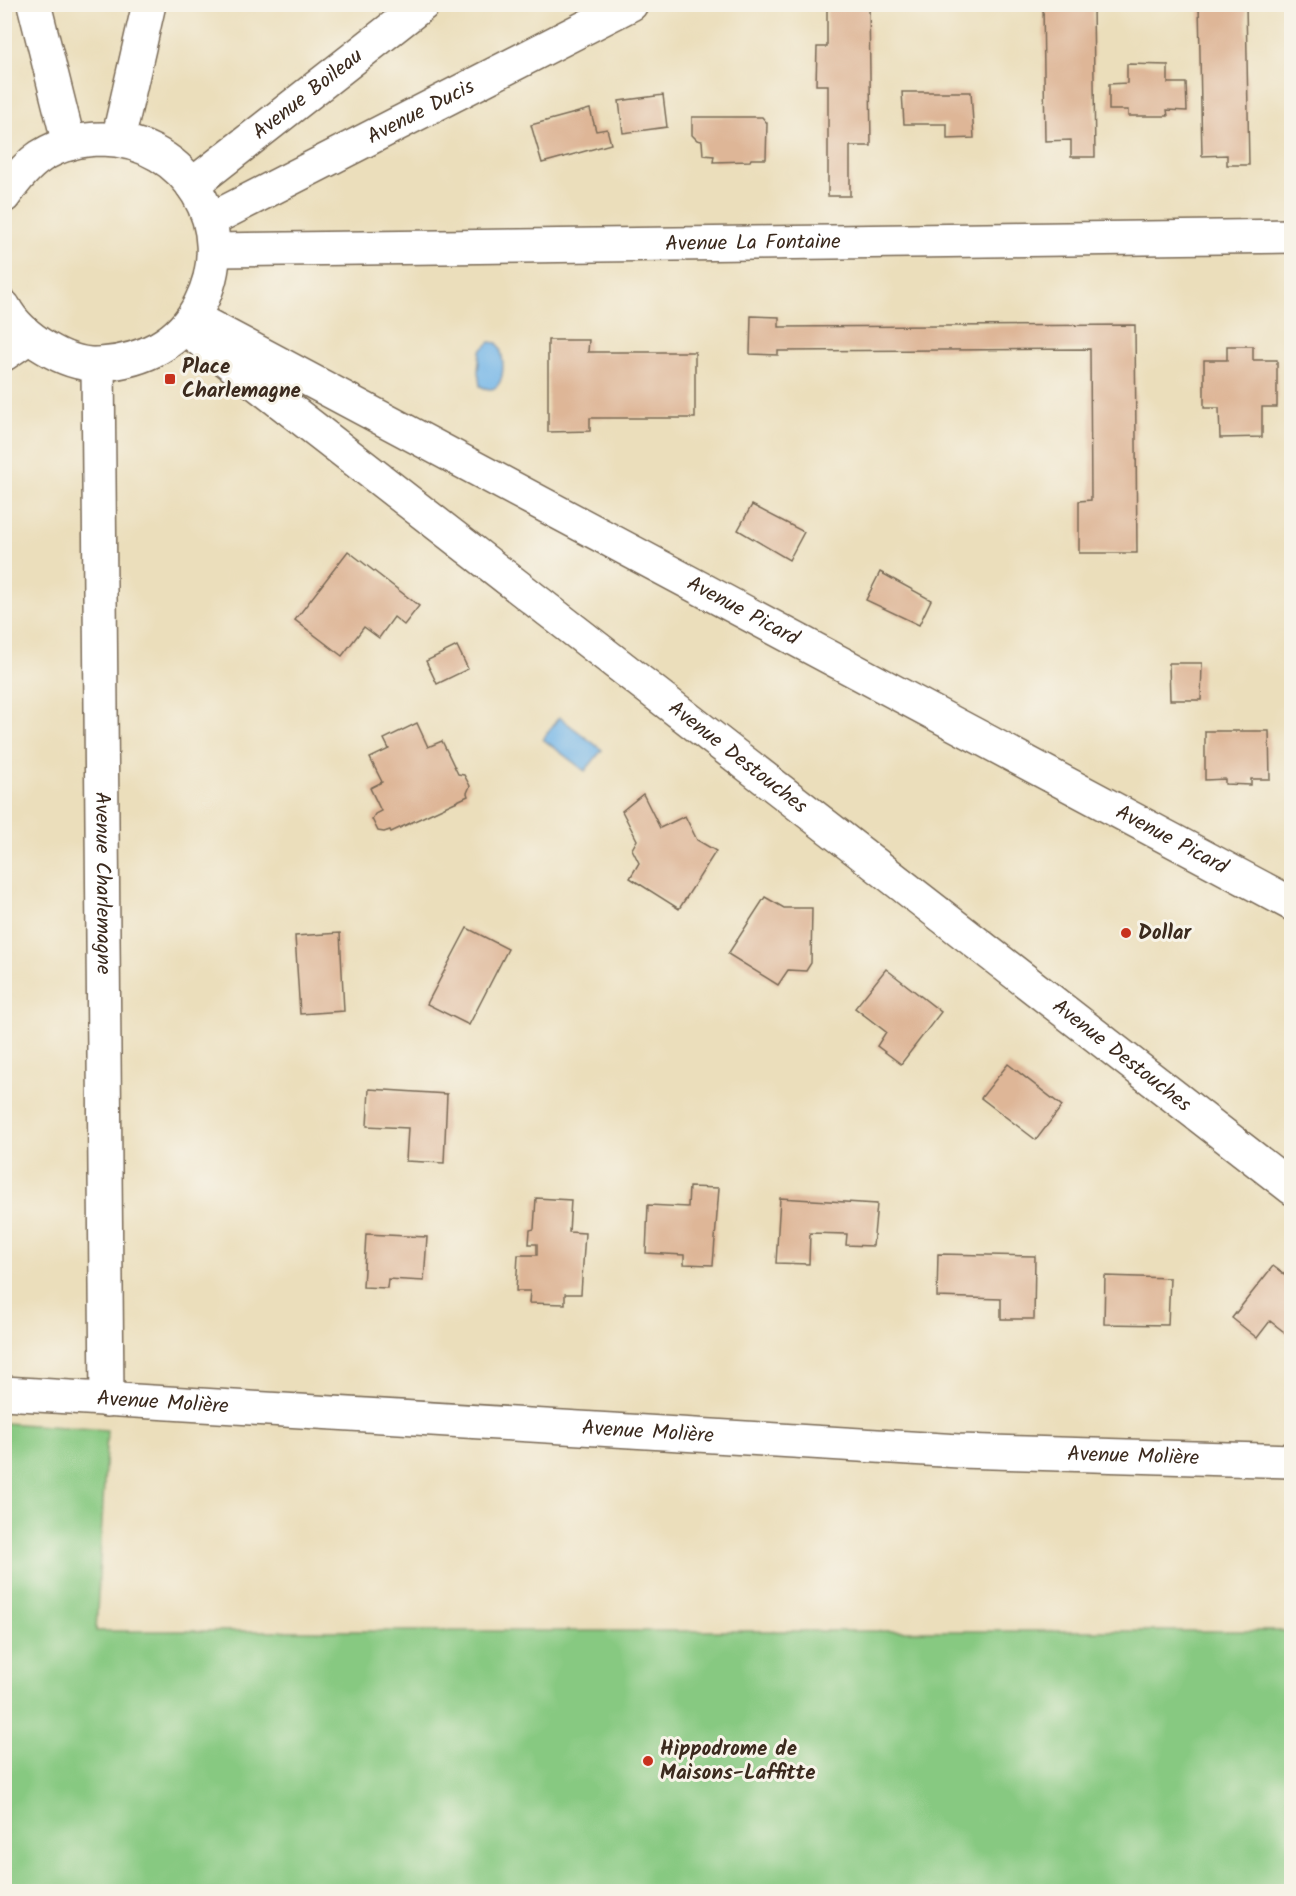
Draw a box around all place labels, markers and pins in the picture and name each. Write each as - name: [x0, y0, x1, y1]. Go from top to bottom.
- place label: Place Charlemagne: [182, 351, 301, 408]
- marker: Place Charlemagne: [163, 372, 177, 386]
- place label: Dollar: [1138, 917, 1192, 950]
- marker: Dollar: [1119, 926, 1133, 940]
- place label: Hippodrome de Maisons-Laffitte: [660, 1733, 815, 1790]
- marker: Hippodrome de Maisons-Laffitte: [641, 1754, 655, 1768]

